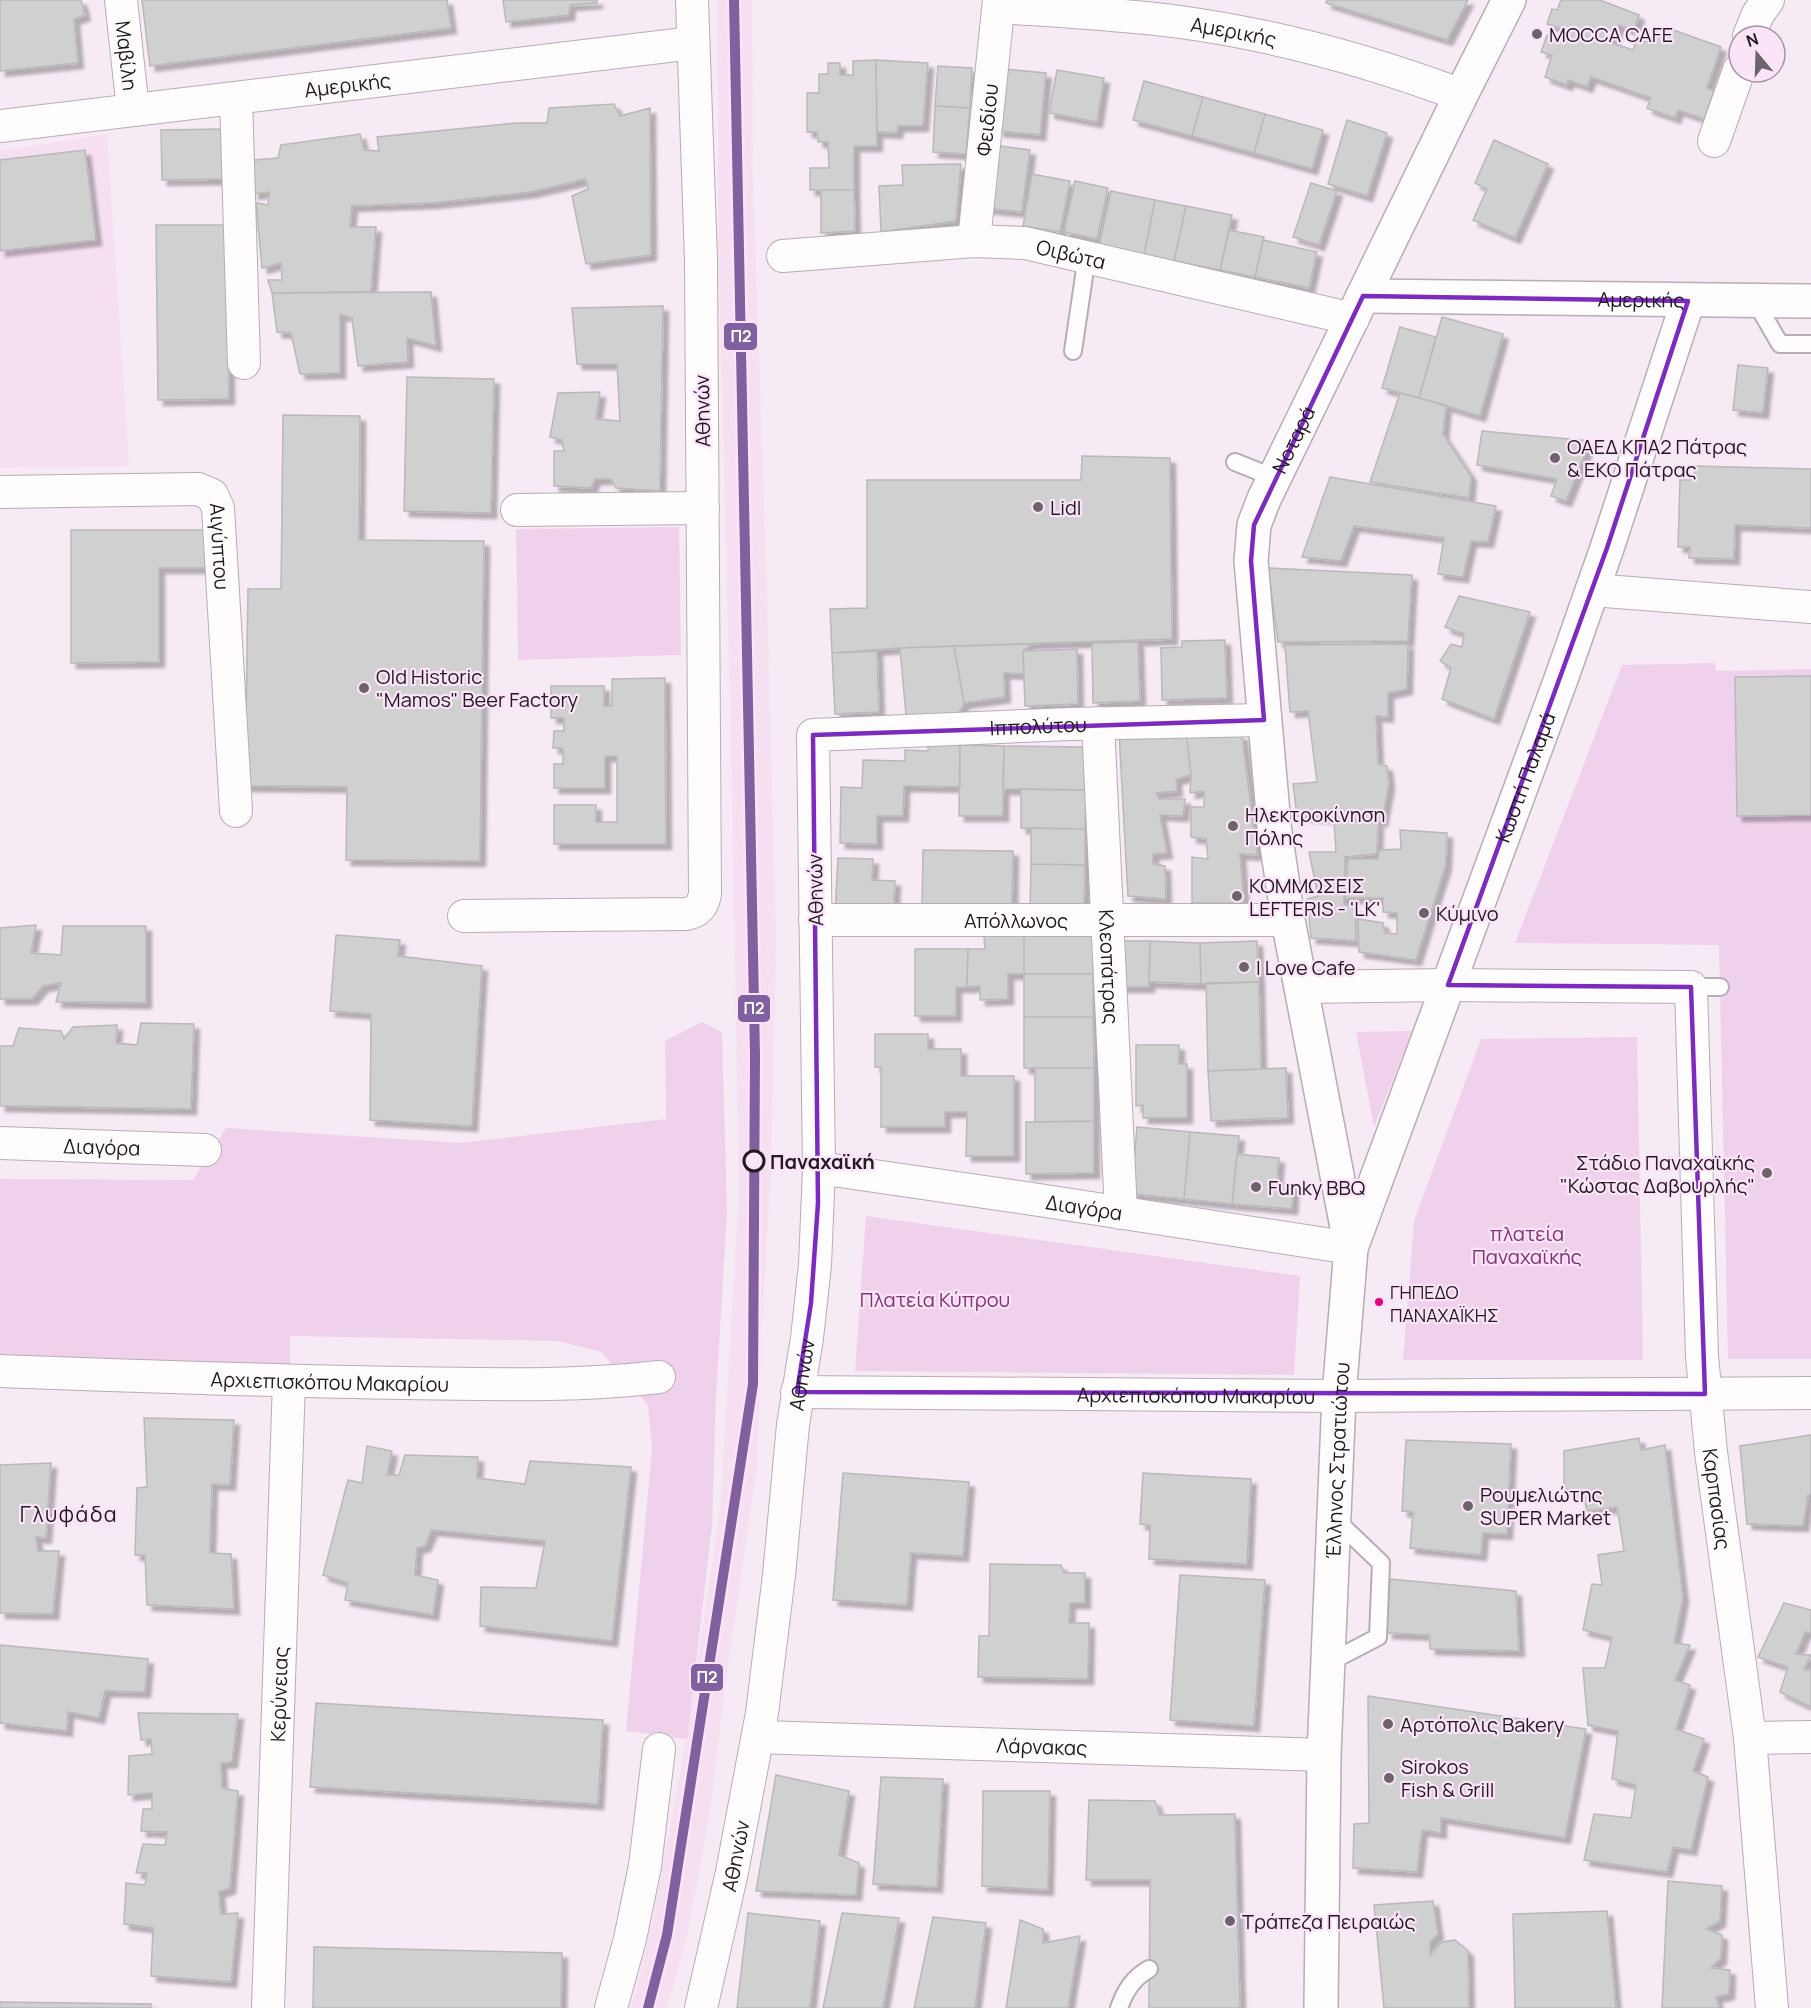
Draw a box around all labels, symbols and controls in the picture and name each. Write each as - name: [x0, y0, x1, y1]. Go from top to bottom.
- street label: Αμερικής: [1189, 10, 1279, 53]
- street label: Μαβίλη: [110, 19, 144, 92]
- place label: MOCCA CAFE: [1549, 21, 1673, 48]
- north arrow: [1727, 24, 1787, 84]
- marker: MOCCA CAFE: [1530, 27, 1544, 41]
- text: N: [1743, 28, 1761, 52]
- street label: Αμερικής: [303, 66, 392, 103]
- street label: Φειδίου: [969, 82, 1004, 157]
- street label: Οιβώτα: [1034, 233, 1108, 275]
- street label: Αμερικής: [1597, 285, 1685, 313]
- line badge: Π2: [723, 322, 758, 351]
- text: Π2: [730, 325, 752, 347]
- street label: Αθηνών: [688, 375, 716, 447]
- street label: Νοταρά: [1265, 401, 1321, 478]
- place label: ΟΑΕΔ ΚΠΑ2 Πάτρας & ΕΚΟ Πάτρας: [1567, 433, 1747, 483]
- marker: ΟΑΕΔ ΚΠΑ2 Πάτρας & ΕΚΟ Πάτρας: [1548, 451, 1562, 465]
- place label: Lidl: [1050, 494, 1081, 521]
- marker: Lidl: [1031, 500, 1045, 514]
- street label: Αιγύπτου: [204, 502, 236, 591]
- place label: Old Historic "Mamos" Beer Factory: [376, 663, 579, 713]
- marker: Old Historic "Mamos" Beer Factory: [357, 681, 371, 695]
- street label: Κωστή Παλαμά: [1488, 708, 1561, 846]
- street label: Ιππολύτου: [989, 710, 1087, 741]
- place label: Ηλεκτροκίνηση Πόλης: [1245, 801, 1386, 851]
- marker: Ηλεκτροκίνηση Πόλης: [1226, 819, 1240, 833]
- street label: Αθηνών: [801, 854, 829, 926]
- place label: ΚΟΜΜΩΣΕΙΣ LEFTERIS - 'LK': [1249, 872, 1381, 922]
- marker: ΚΟΜΜΩΣΕΙΣ LEFTERIS - 'LK': [1230, 889, 1244, 903]
- place label: Κύμινο: [1436, 900, 1499, 927]
- marker: Κύμινο: [1417, 906, 1431, 920]
- street label: Απόλλωνος: [964, 907, 1068, 934]
- street label: Κλεοπάτρας: [1093, 909, 1126, 1025]
- place label: I Love Cafe: [1256, 954, 1356, 981]
- marker: I Love Cafe: [1237, 960, 1251, 974]
- line badge: Π2: [737, 994, 771, 1023]
- text: Π2: [743, 997, 765, 1019]
- street label: Διαγόρα: [63, 1132, 141, 1161]
- place label: Παναχαϊκή: [770, 1148, 875, 1175]
- place label: Στάδιο Παναχαϊκής "Κώστας Δαβουρλής": [1560, 1149, 1755, 1199]
- marker: Παναχαϊκή: [743, 1150, 765, 1172]
- marker: Στάδιο Παναχαϊκής "Κώστας Δαβουρλής": [1760, 1166, 1774, 1180]
- place label: Funky BBQ: [1268, 1174, 1365, 1201]
- marker: Funky BBQ: [1249, 1180, 1263, 1194]
- street label: Διαγόρα: [1044, 1188, 1124, 1226]
- park label: πλατεία Παναχαϊκής: [1472, 1220, 1582, 1270]
- place label: ΓΗΠΕΔΟ ΠΑΝΑΧΑΪΚΗΣ: [1390, 1280, 1499, 1327]
- park label: Πλατεία Κύπρου: [860, 1286, 1010, 1313]
- marker: ΓΗΠΕΔΟ ΠΑΝΑΧΑΪΚΗΣ: [1373, 1296, 1385, 1308]
- street label: Αθηνών: [782, 1337, 820, 1413]
- street label: Έλληνος Στρατιώτου: [1319, 1361, 1355, 1559]
- street label: Αρχιεπισκόπου Μακαρίου: [210, 1365, 449, 1397]
- street label: Αρχιεπισκόπου Μακαρίου: [1077, 1381, 1315, 1409]
- street label: Καρπασίας: [1697, 1447, 1738, 1551]
- place label: Ρουμελιώτης SUPER Market: [1480, 1481, 1611, 1531]
- marker: Ρουμελιώτης SUPER Market: [1461, 1499, 1475, 1513]
- district label: Γλυφάδα: [20, 1500, 118, 1528]
- street label: Κερύνειας: [263, 1646, 294, 1742]
- line badge: Π2: [690, 1663, 724, 1692]
- text: Π2: [696, 1666, 718, 1688]
- place label: Αρτόπολις Bakery: [1400, 1711, 1565, 1738]
- marker: Αρτόπολις Bakery: [1381, 1717, 1395, 1731]
- street label: Λάρνακας: [996, 1731, 1088, 1761]
- place label: Sirokos Fish & Grill: [1401, 1753, 1494, 1803]
- marker: Sirokos Fish & Grill: [1382, 1771, 1396, 1785]
- street label: Αθηνών: [714, 1818, 755, 1894]
- place label: Τράπεζα Πειραιώς: [1242, 1908, 1415, 1935]
- marker: Τράπεζα Πειραιώς: [1223, 1914, 1237, 1928]

